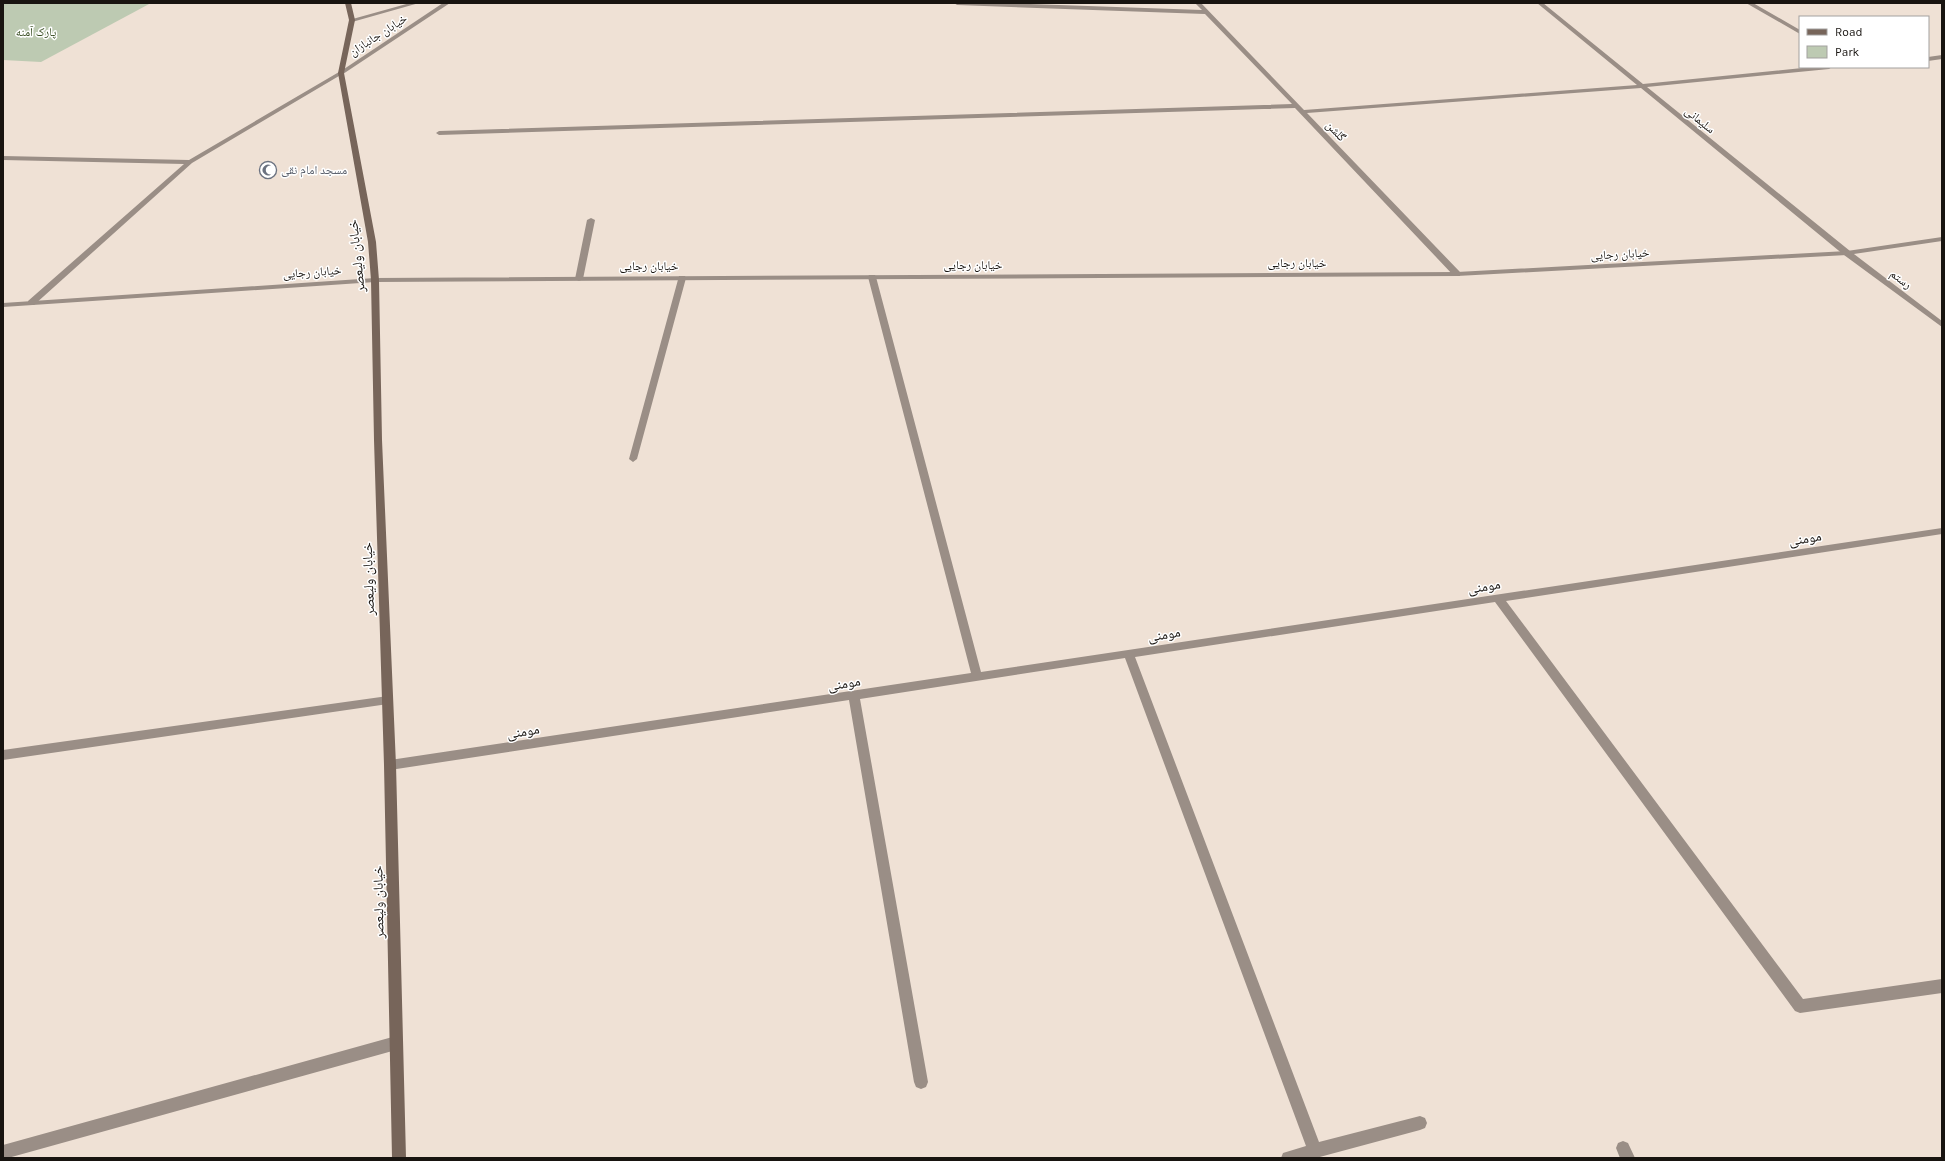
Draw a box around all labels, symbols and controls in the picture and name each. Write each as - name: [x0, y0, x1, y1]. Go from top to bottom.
- street label: خیابان جانبازان: [346, 11, 410, 59]
- legend: [1799, 16, 1929, 68]
- park label: پارک آمنه: [16, 25, 57, 39]
- text: Road: [1835, 25, 1863, 39]
- text: Park: [1835, 45, 1860, 59]
- street label: سلیمانی: [1682, 104, 1718, 137]
- street label: گلشن: [1323, 118, 1349, 144]
- mosque icon: مسجد امام نقی: [258, 160, 278, 180]
- place label: مسجد امام نقی: [281, 163, 347, 178]
- street label: خیابان ولیعصر: [344, 219, 369, 294]
- street label: خیابان رجایی: [1590, 245, 1650, 263]
- street label: خیابان رجایی: [1268, 256, 1327, 270]
- street label: خیابان رجایی: [944, 258, 1003, 272]
- street label: خیابان رجایی: [620, 259, 679, 273]
- street label: خیابان رجایی: [282, 263, 342, 281]
- street label: رستم: [1887, 266, 1915, 293]
- street label: مومنی: [1787, 528, 1823, 549]
- street label: خیابان ولیعصر: [359, 542, 378, 617]
- street label: مومنی: [1466, 576, 1502, 597]
- street label: مومنی: [1146, 624, 1182, 645]
- street label: مومنی: [826, 673, 862, 694]
- street label: مومنی: [505, 721, 541, 742]
- street label: خیابان ولیعصر: [369, 865, 388, 940]

